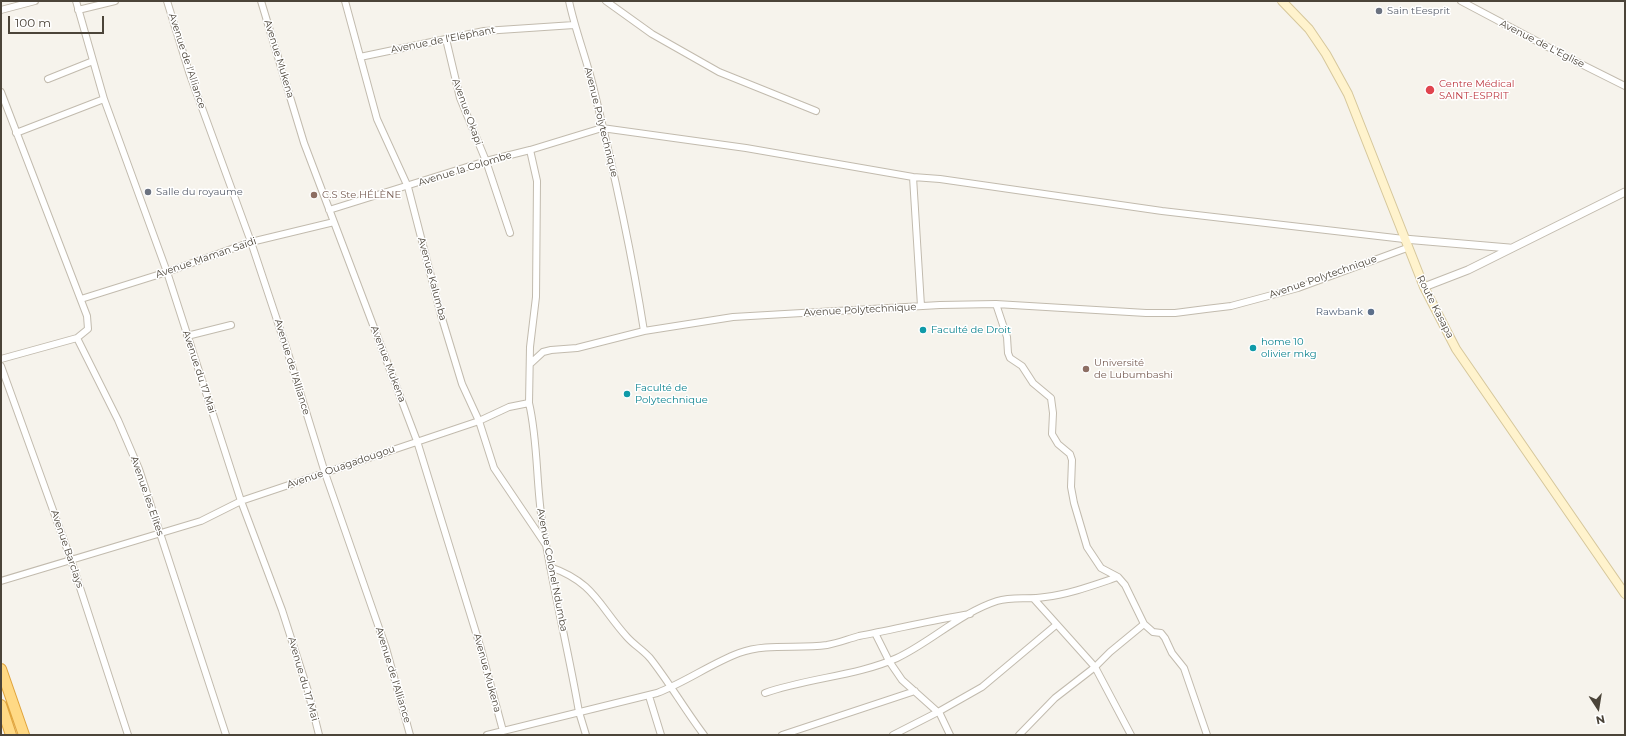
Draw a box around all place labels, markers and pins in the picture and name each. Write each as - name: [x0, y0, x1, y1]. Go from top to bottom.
- place label: Sain tEesprit: [1387, 5, 1450, 17]
- marker: Sain tEesprit: [1374, 6, 1384, 16]
- place label: Centre Médical SAINT-ESPRIT: [1439, 78, 1515, 102]
- marker: Centre Médical SAINT-ESPRIT: [1424, 84, 1436, 96]
- place label: Salle du royaume: [156, 186, 243, 198]
- marker: Salle du royaume: [143, 187, 153, 197]
- place label: C.S Ste HÉLÈNE: [322, 189, 401, 201]
- marker: C.S Ste HÉLÈNE: [309, 190, 319, 200]
- place label: Rawbank: [1316, 306, 1363, 318]
- marker: Rawbank: [1366, 307, 1376, 317]
- place label: Faculté de Droit: [931, 324, 1011, 336]
- marker: Faculté de Droit: [918, 325, 928, 335]
- place label: home 10 olivier mkg: [1261, 336, 1317, 360]
- marker: home 10 olivier mkg: [1248, 343, 1258, 353]
- place label: Université de Lubumbashi: [1094, 357, 1173, 380]
- marker: Université de Lubumbashi: [1081, 364, 1091, 374]
- place label: Faculté de Polytechnique: [635, 382, 708, 406]
- marker: Faculté de Polytechnique: [622, 389, 632, 399]

